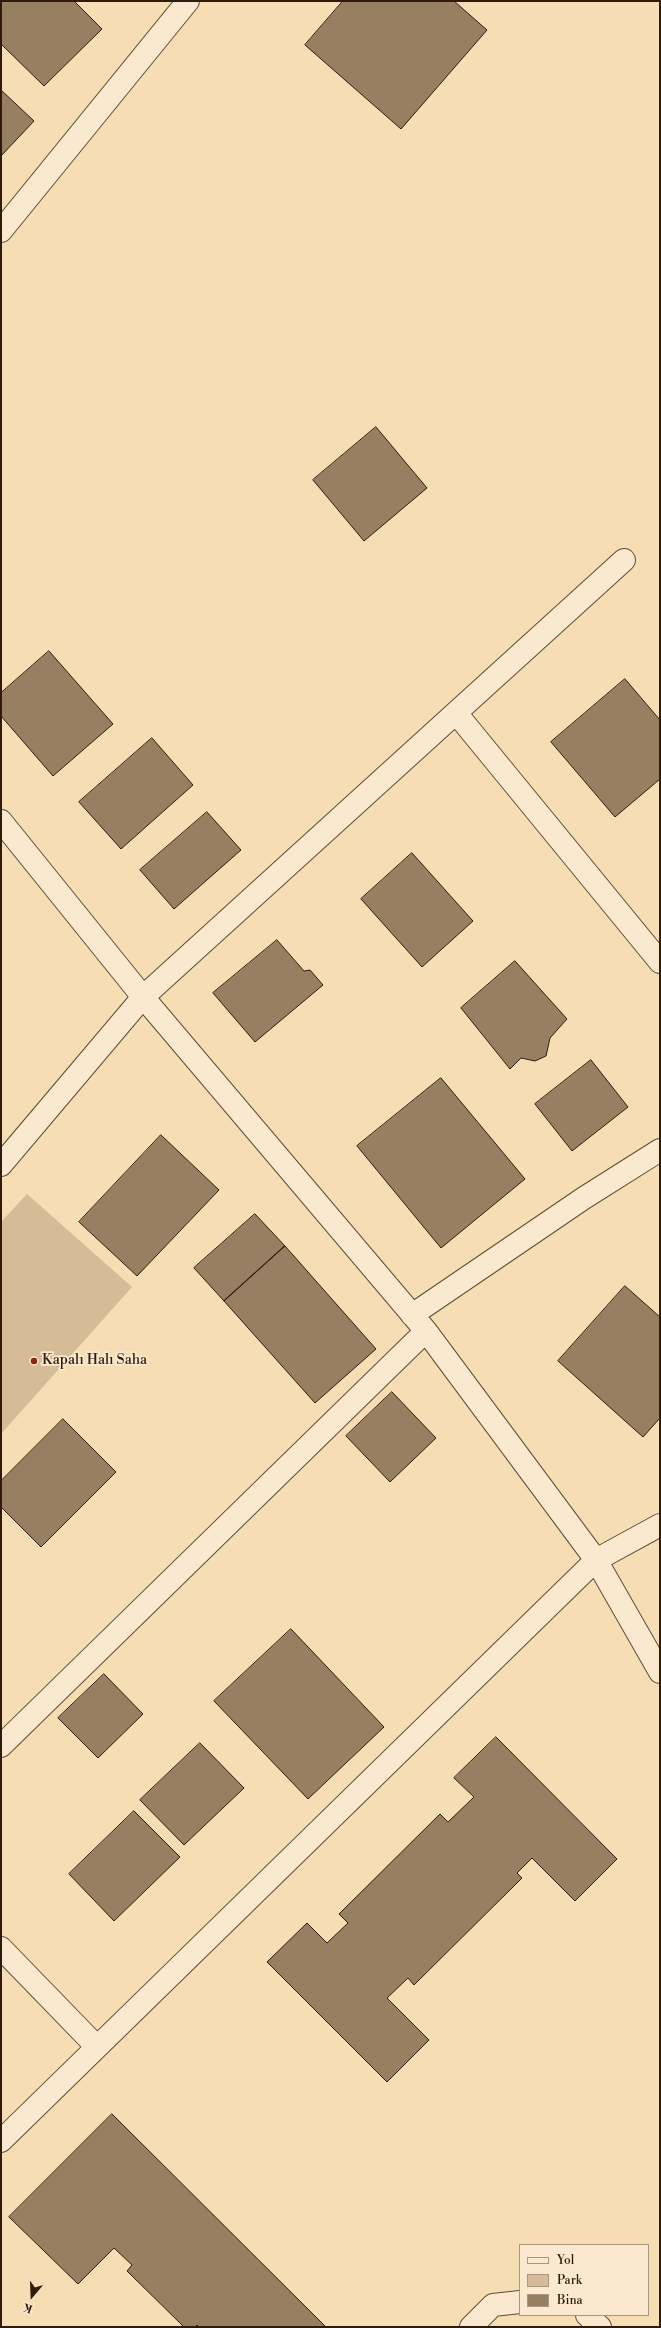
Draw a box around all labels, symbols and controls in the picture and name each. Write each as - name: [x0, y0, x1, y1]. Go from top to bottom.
- place label: Kapalı Halı Saha: [42, 1353, 147, 1369]
- marker: Kapalı Halı Saha: [29, 1356, 39, 1366]
- legend: [519, 2244, 649, 2316]
- text: Yol: [557, 2253, 574, 2268]
- text: Park: [557, 2273, 582, 2288]
- north arrow: [12, 2276, 52, 2316]
- text: Bina: [557, 2293, 583, 2308]
- text: K: [22, 2299, 35, 2315]

